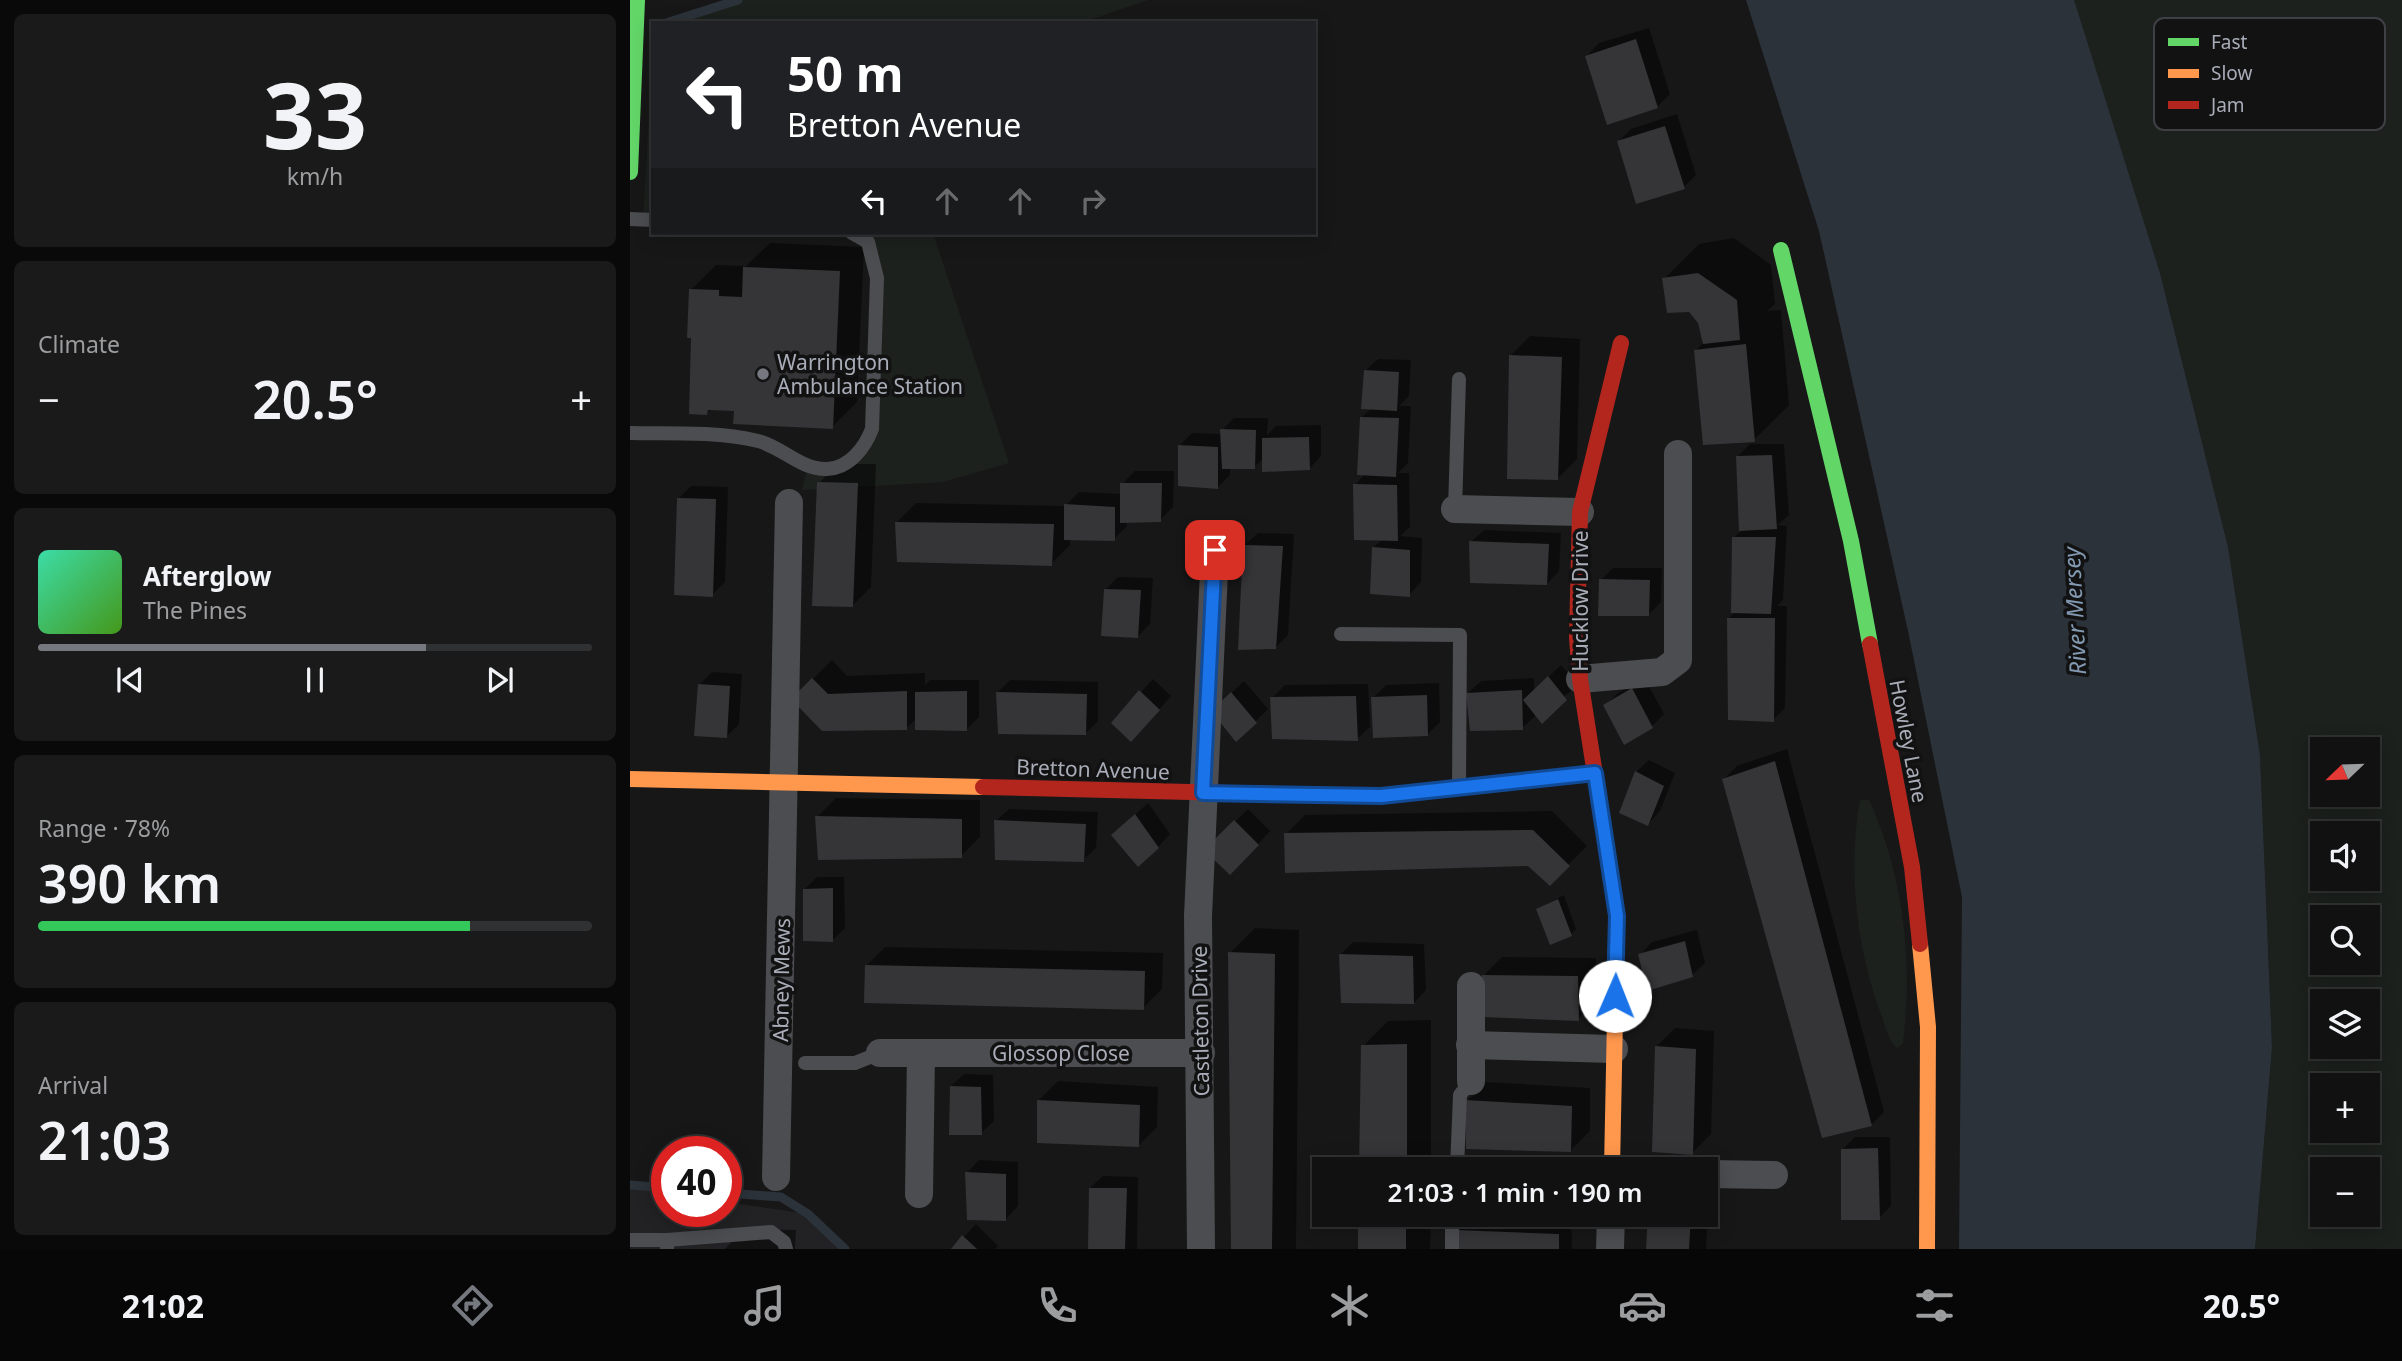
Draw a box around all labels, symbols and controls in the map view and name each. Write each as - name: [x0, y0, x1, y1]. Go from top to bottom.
- legend: [2154, 18, 2385, 130]
- text: Fast: [2211, 29, 2248, 55]
- text: 50 m: [787, 40, 904, 106]
- icon: left: [672, 49, 763, 140]
- text: 33: [263, 52, 367, 176]
- text: Slow: [2211, 60, 2252, 86]
- text: Jam: [2209, 92, 2245, 118]
- text: Bretton Avenue: [787, 103, 1021, 146]
- text: km/h: [287, 160, 343, 192]
- icon: left: [855, 182, 893, 220]
- icon: ahead: [928, 182, 966, 220]
- icon: ahead: [1001, 182, 1039, 220]
- icon: right: [1074, 182, 1112, 220]
- text: Climate: [38, 328, 120, 360]
- place label: Warrington Ambulance Station: [777, 348, 963, 400]
- text: 20.5°: [252, 363, 378, 434]
- marker: Warrington Ambulance Station: [755, 366, 771, 382]
- text: −: [38, 373, 60, 425]
- text: +: [570, 373, 592, 425]
- pin: [1185, 520, 1245, 580]
- street label: Hucklow Drive: [1566, 530, 1594, 672]
- icon: arrive: [1196, 531, 1234, 569]
- water label: River Mersey: [2055, 545, 2093, 676]
- text: Afterglow: [143, 558, 271, 594]
- text: The Pines: [143, 594, 247, 626]
- icon: previous: [111, 661, 149, 699]
- icon: pause: [296, 661, 334, 699]
- icon: next: [481, 661, 519, 699]
- street label: Howley Lane: [1883, 677, 1935, 805]
- north arrow: [2310, 737, 2380, 807]
- map controls: [2310, 737, 2380, 1227]
- street label: Bretton Avenue: [1016, 752, 1170, 786]
- text: Range · 78%: [38, 812, 170, 844]
- button: sound: [2310, 821, 2380, 891]
- text: 390 km: [38, 847, 221, 918]
- button: search: [2310, 905, 2380, 975]
- street label: Abney Mews: [766, 918, 796, 1042]
- street label: Castleton Drive: [1185, 945, 1215, 1097]
- position arrow: [1578, 959, 1652, 1033]
- button: layers: [2310, 989, 2380, 1059]
- street label: Glossop Close: [992, 1039, 1130, 1067]
- text: Arrival: [38, 1069, 108, 1101]
- button: +: [2310, 1073, 2380, 1143]
- text: 21:03: [38, 1104, 171, 1175]
- speed limit sign: 40: [651, 1136, 742, 1227]
- button: −: [2310, 1157, 2380, 1227]
- text: 21:03 · 1 min · 190 m: [1388, 1174, 1642, 1210]
- icon: directions: [448, 1281, 497, 1330]
- icon: music: [740, 1281, 789, 1330]
- icon: phone: [1033, 1281, 1082, 1330]
- icon: climate: [1325, 1281, 1374, 1330]
- icon: car: [1618, 1281, 1667, 1330]
- icon: filters: [1910, 1281, 1959, 1330]
- text: 21:02: [122, 1284, 204, 1327]
- text: 20.5°: [2203, 1284, 2280, 1327]

